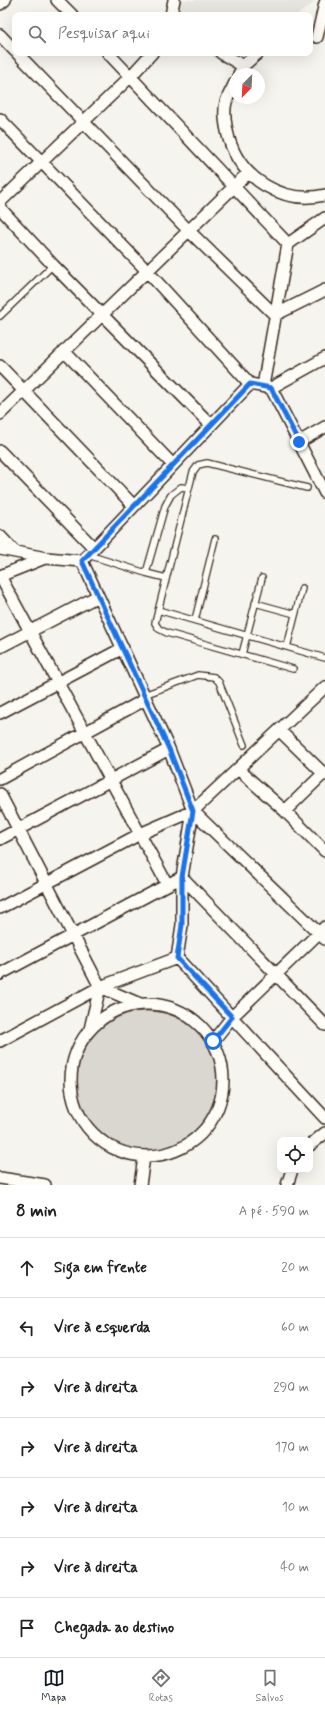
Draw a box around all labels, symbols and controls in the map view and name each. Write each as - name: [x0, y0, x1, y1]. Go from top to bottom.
- search box: [12, 12, 313, 56]
- icon: search: [26, 23, 48, 45]
- text: Pesquisar aqui: [58, 24, 150, 44]
- north arrow: [229, 68, 265, 104]
- route end: [290, 433, 308, 451]
- route start: [204, 1032, 222, 1050]
- map controls: [277, 1137, 313, 1173]
- button: locate: [277, 1137, 313, 1173]
- text: 8 min: [16, 1200, 57, 1222]
- text: A pé · 590 m: [239, 1203, 309, 1220]
- icon: ahead: [16, 1257, 38, 1279]
- text: Siga em frente: [54, 1258, 147, 1278]
- text: 20 m: [281, 1259, 309, 1276]
- icon: left: [16, 1317, 38, 1339]
- text: Vire à esquerda: [54, 1318, 150, 1338]
- text: 60 m: [281, 1319, 309, 1336]
- icon: right: [16, 1377, 38, 1399]
- text: Vire à direita: [54, 1378, 138, 1398]
- text: 290 m: [273, 1379, 309, 1396]
- icon: right: [16, 1437, 38, 1459]
- text: Vire à direita: [54, 1438, 138, 1458]
- text: 170 m: [275, 1439, 309, 1456]
- icon: right: [16, 1497, 38, 1519]
- text: Vire à direita: [54, 1498, 138, 1518]
- text: 10 m: [282, 1499, 309, 1516]
- icon: right: [16, 1557, 38, 1579]
- text: Vire à direita: [54, 1558, 138, 1578]
- text: 40 m: [280, 1559, 309, 1576]
- icon: arrive: [16, 1617, 38, 1639]
- text: Chegada ao destino: [54, 1618, 174, 1638]
- tab: Mapa: [41, 1667, 66, 1705]
- tab: Rotas: [149, 1667, 173, 1705]
- tab: Salvos: [255, 1667, 284, 1705]

